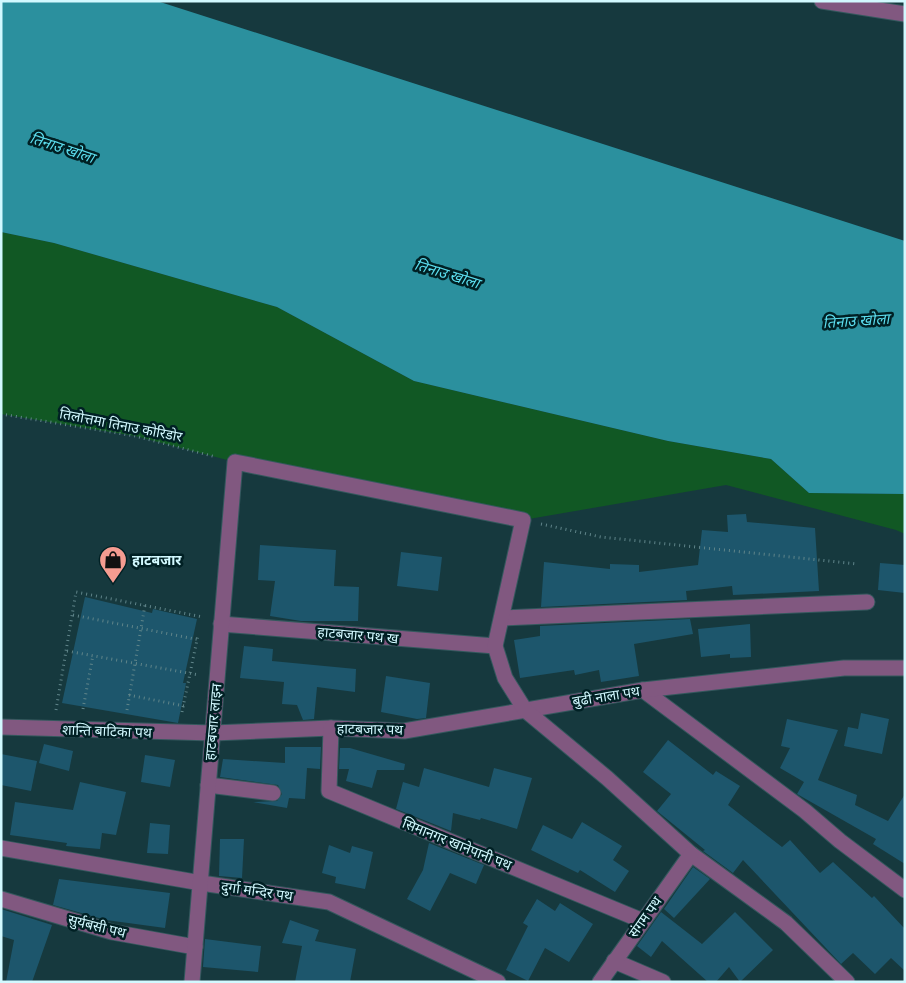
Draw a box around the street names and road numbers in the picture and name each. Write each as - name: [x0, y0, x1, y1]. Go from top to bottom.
- street label: तिलोत्तमा तिनाउ कोरिडोर: [58, 404, 184, 445]
- street label: हाटबजार पथ ख: [317, 622, 400, 647]
- street label: बुढी नाला पथ: [571, 682, 642, 711]
- street label: हाटबजार लाइन: [201, 683, 224, 761]
- street label: हाटबजार पथ: [337, 719, 404, 738]
- street label: शान्ति बाटिका पथ: [62, 720, 153, 741]
- street label: सिमानगर खानेपानी पथ: [400, 814, 515, 874]
- street label: दुर्गा मन्दिर पथ: [220, 877, 295, 906]
- street label: संगम पथ: [624, 892, 665, 940]
- street label: सुर्यबंसी पथ: [66, 910, 129, 943]

